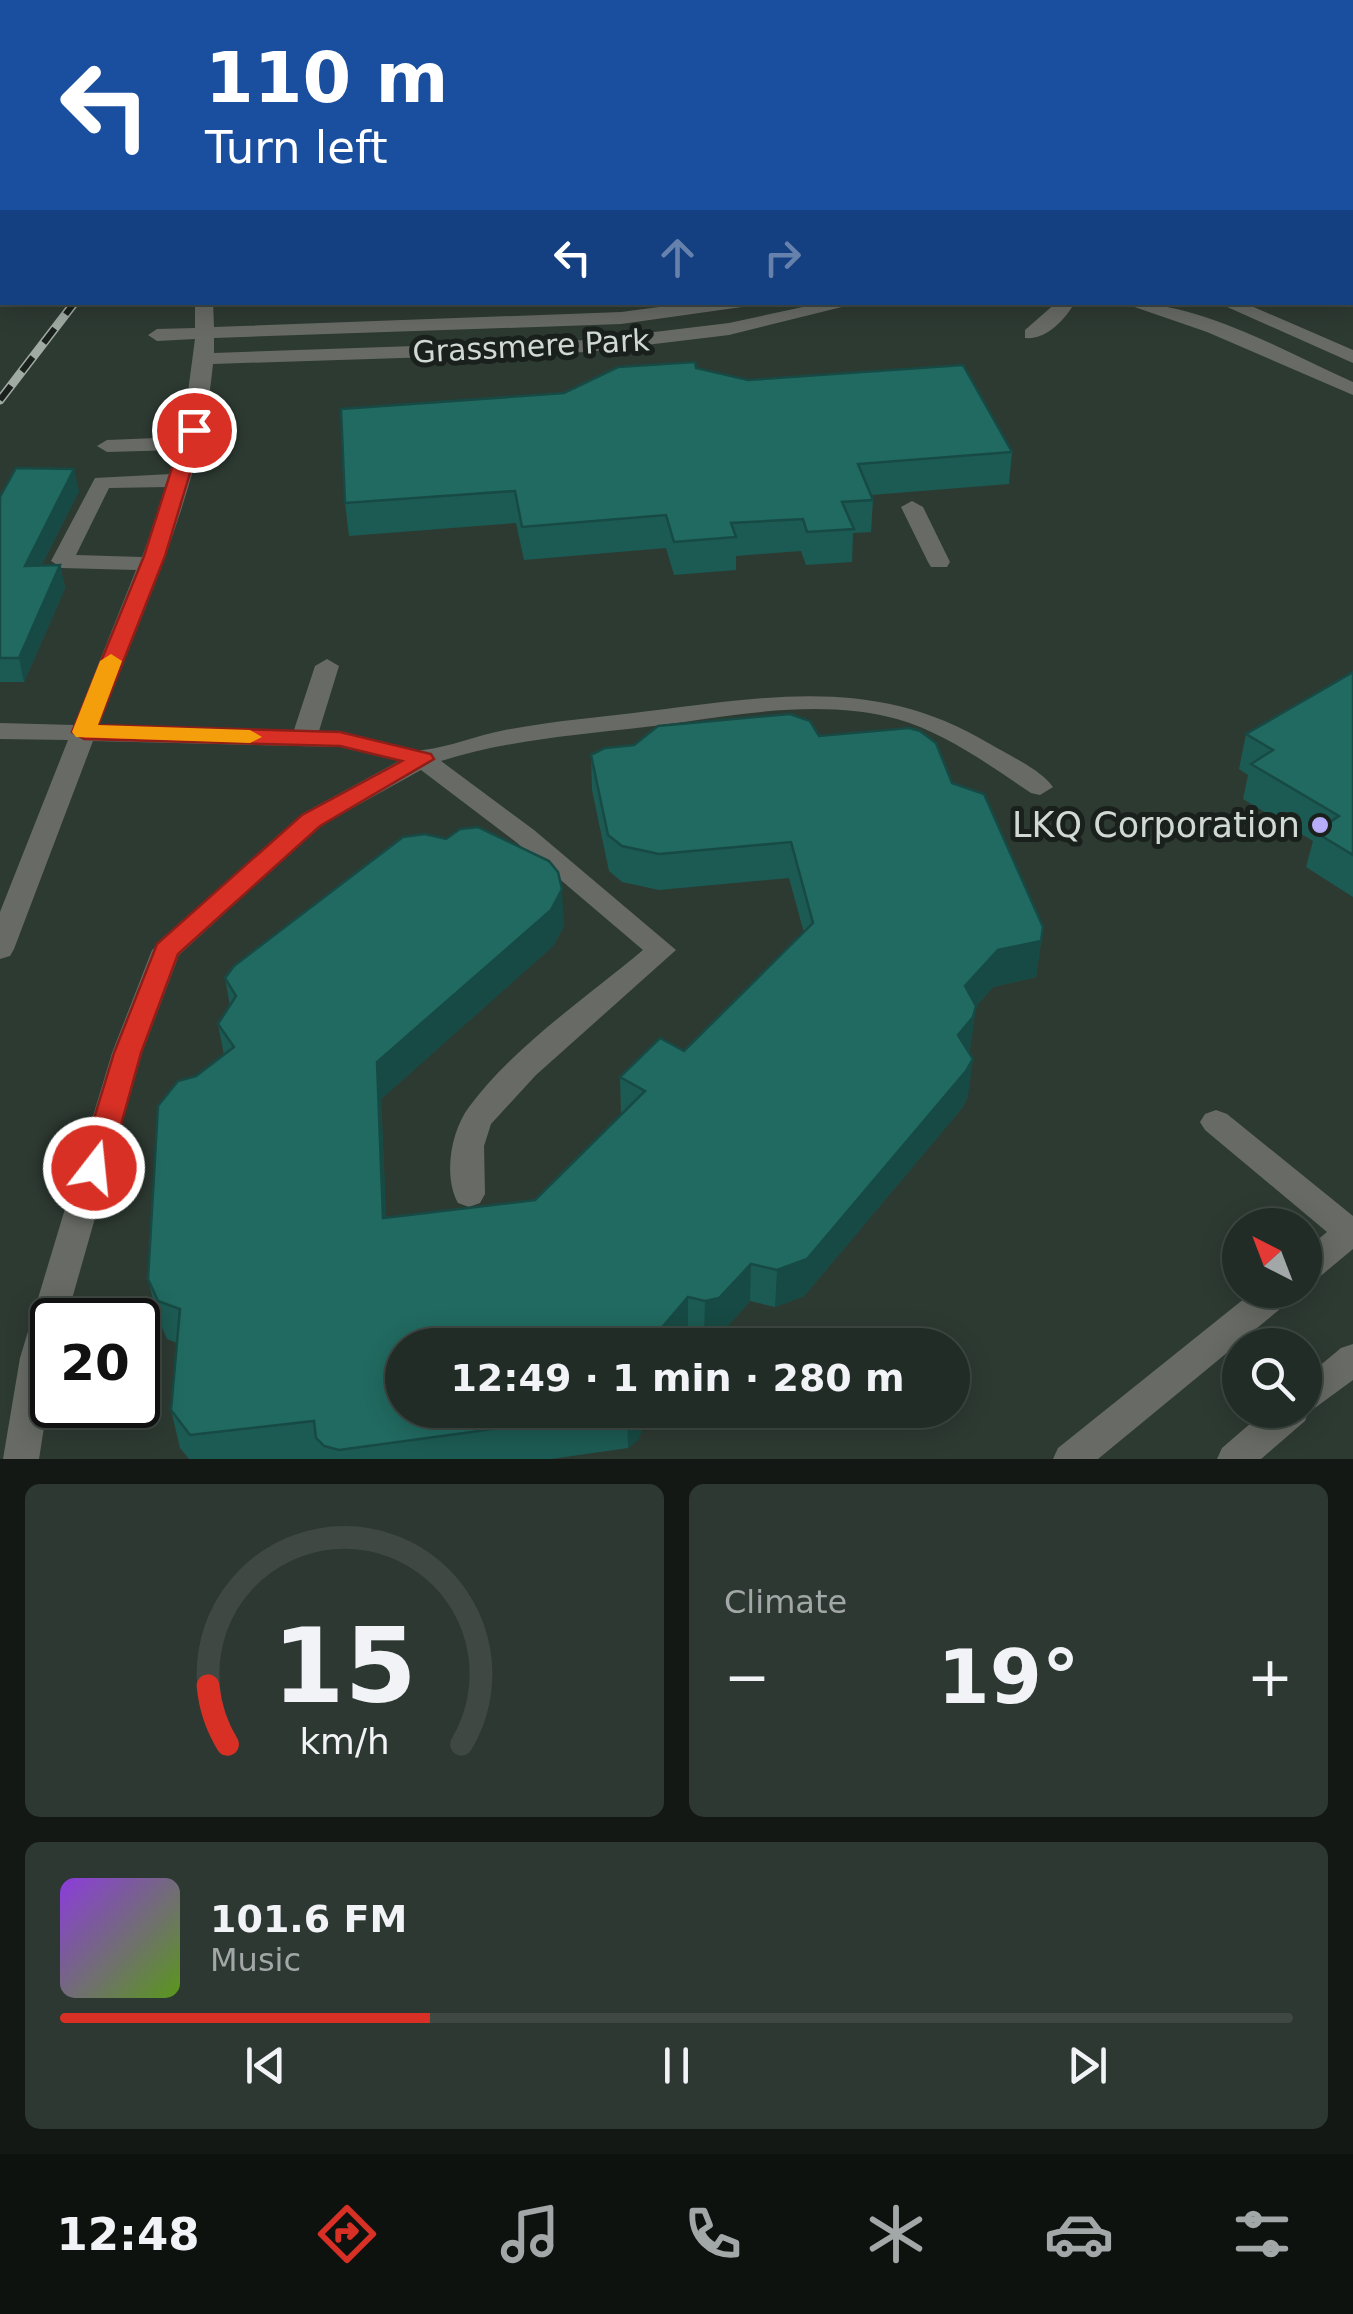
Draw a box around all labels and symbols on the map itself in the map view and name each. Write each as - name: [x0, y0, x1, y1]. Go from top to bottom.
- street label: Grassmere Park: [412, 322, 651, 370]
- pin: [152, 388, 237, 473]
- place label: LKQ Corporation: [1012, 805, 1300, 845]
- marker: LKQ Corporation: [1309, 814, 1331, 836]
- position arrow: [42, 1116, 146, 1220]
- north arrow: [1222, 1208, 1322, 1308]
- speed limit sign: 20: [30, 1298, 160, 1428]

